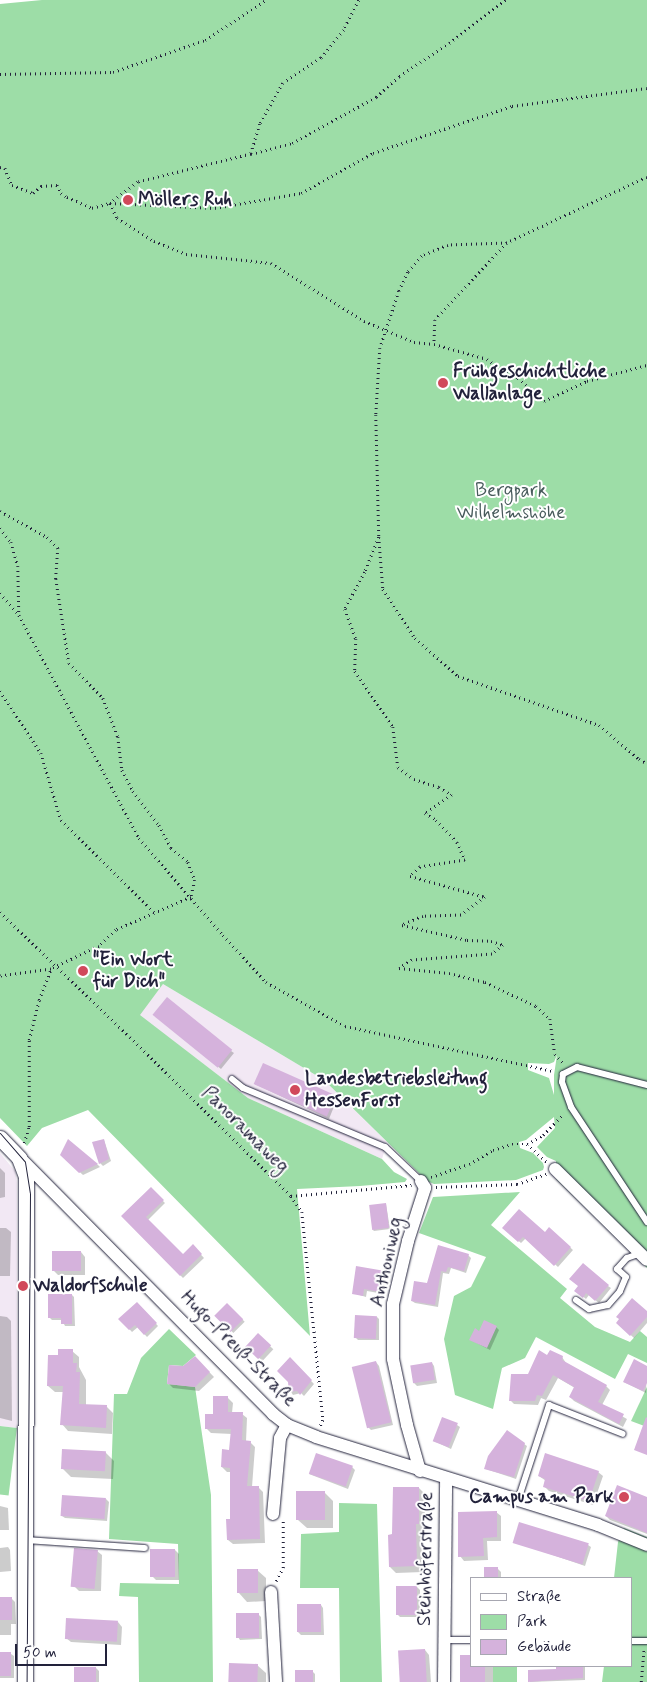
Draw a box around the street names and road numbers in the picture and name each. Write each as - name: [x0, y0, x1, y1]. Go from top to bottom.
- street label: Panoramaweg: [197, 1082, 293, 1178]
- street label: Anthoniweg: [366, 1215, 408, 1309]
- street label: Hugo-Preuß-Straße: [175, 1286, 301, 1412]
- street label: Steinhöferstraße: [413, 1492, 439, 1626]

